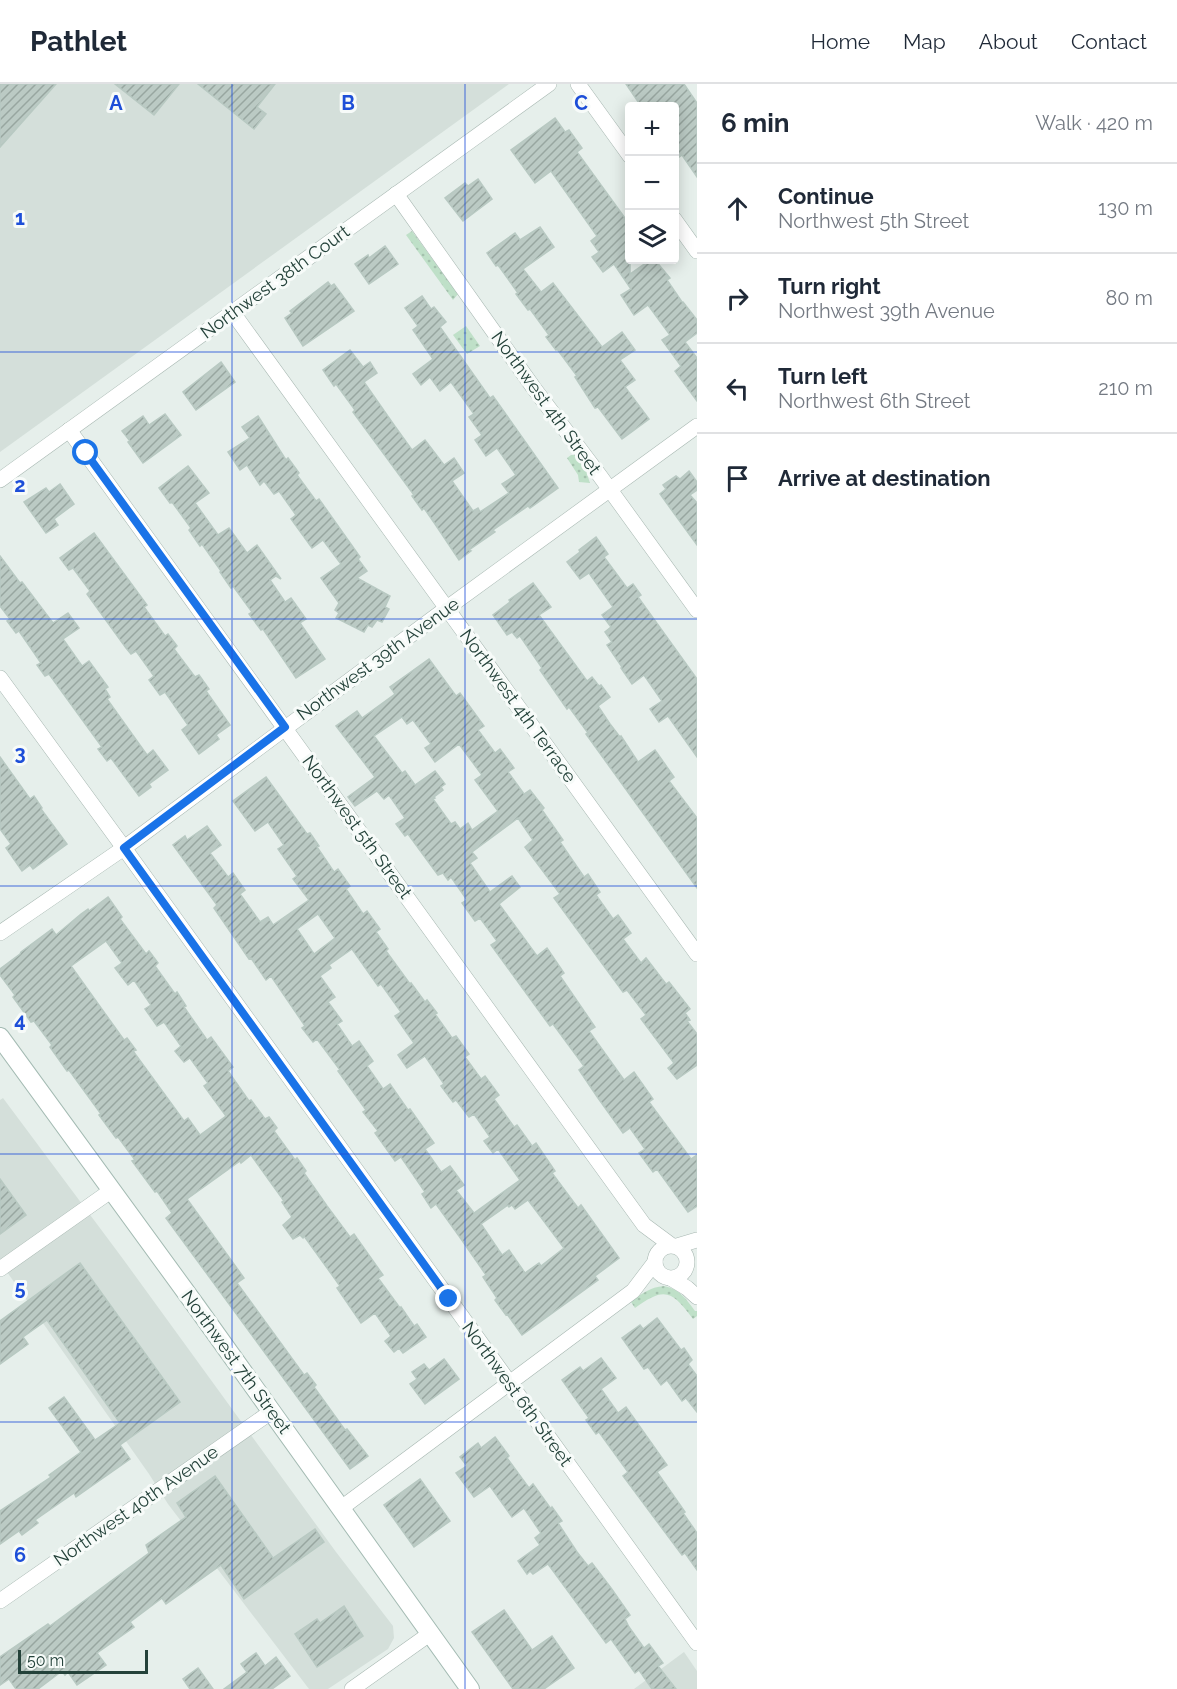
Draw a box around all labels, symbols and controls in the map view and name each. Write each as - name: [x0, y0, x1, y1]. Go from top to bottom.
- text: Pathlet: [30, 25, 127, 58]
- text: Home: [811, 29, 870, 54]
- text: Map: [903, 29, 946, 54]
- text: About: [979, 29, 1038, 54]
- text: Contact: [1071, 29, 1147, 54]
- text: A: [109, 91, 123, 115]
- text: B: [341, 91, 355, 115]
- text: C: [574, 91, 588, 115]
- map controls: [625, 102, 679, 264]
- button: +: [625, 102, 679, 156]
- text: 6 min: [721, 108, 790, 138]
- text: Walk · 420 m: [1035, 111, 1153, 135]
- button: −: [625, 156, 679, 210]
- text: Continue: [778, 183, 874, 209]
- icon: ahead: [721, 192, 754, 225]
- text: 130 m: [1098, 196, 1153, 220]
- text: 1: [15, 206, 25, 230]
- text: Northwest 5th Street: [778, 209, 969, 233]
- button: layers: [625, 210, 679, 264]
- street label: Northwest 38th Court: [196, 221, 353, 343]
- text: Turn right: [778, 273, 881, 299]
- icon: right: [721, 282, 754, 315]
- text: 80 m: [1105, 286, 1153, 310]
- text: Northwest 39th Avenue: [778, 299, 995, 323]
- street label: Northwest 4th Street: [487, 327, 605, 479]
- text: Turn left: [778, 363, 868, 389]
- icon: left: [721, 372, 754, 405]
- text: 210 m: [1098, 376, 1153, 400]
- text: Northwest 6th Street: [778, 389, 970, 413]
- route start: [72, 439, 98, 465]
- icon: arrive: [721, 462, 754, 495]
- text: Arrive at destination: [778, 465, 991, 491]
- text: 2: [14, 473, 26, 497]
- street label: Northwest 39th Avenue: [293, 592, 463, 724]
- street label: Northwest 4th Terrace: [456, 625, 581, 787]
- text: 3: [14, 741, 26, 765]
- street label: Northwest 5th Street: [298, 751, 416, 902]
- text: 4: [14, 1008, 26, 1032]
- text: 5: [14, 1276, 26, 1300]
- route end: [435, 1285, 461, 1311]
- street label: Northwest 7th Street: [177, 1286, 295, 1437]
- street label: Northwest 6th Street: [458, 1317, 577, 1470]
- street label: Northwest 40th Avenue: [49, 1441, 222, 1570]
- text: 6: [14, 1543, 26, 1567]
- scale bar: [18, 1647, 148, 1674]
- text: 50 m: [27, 1651, 64, 1670]

